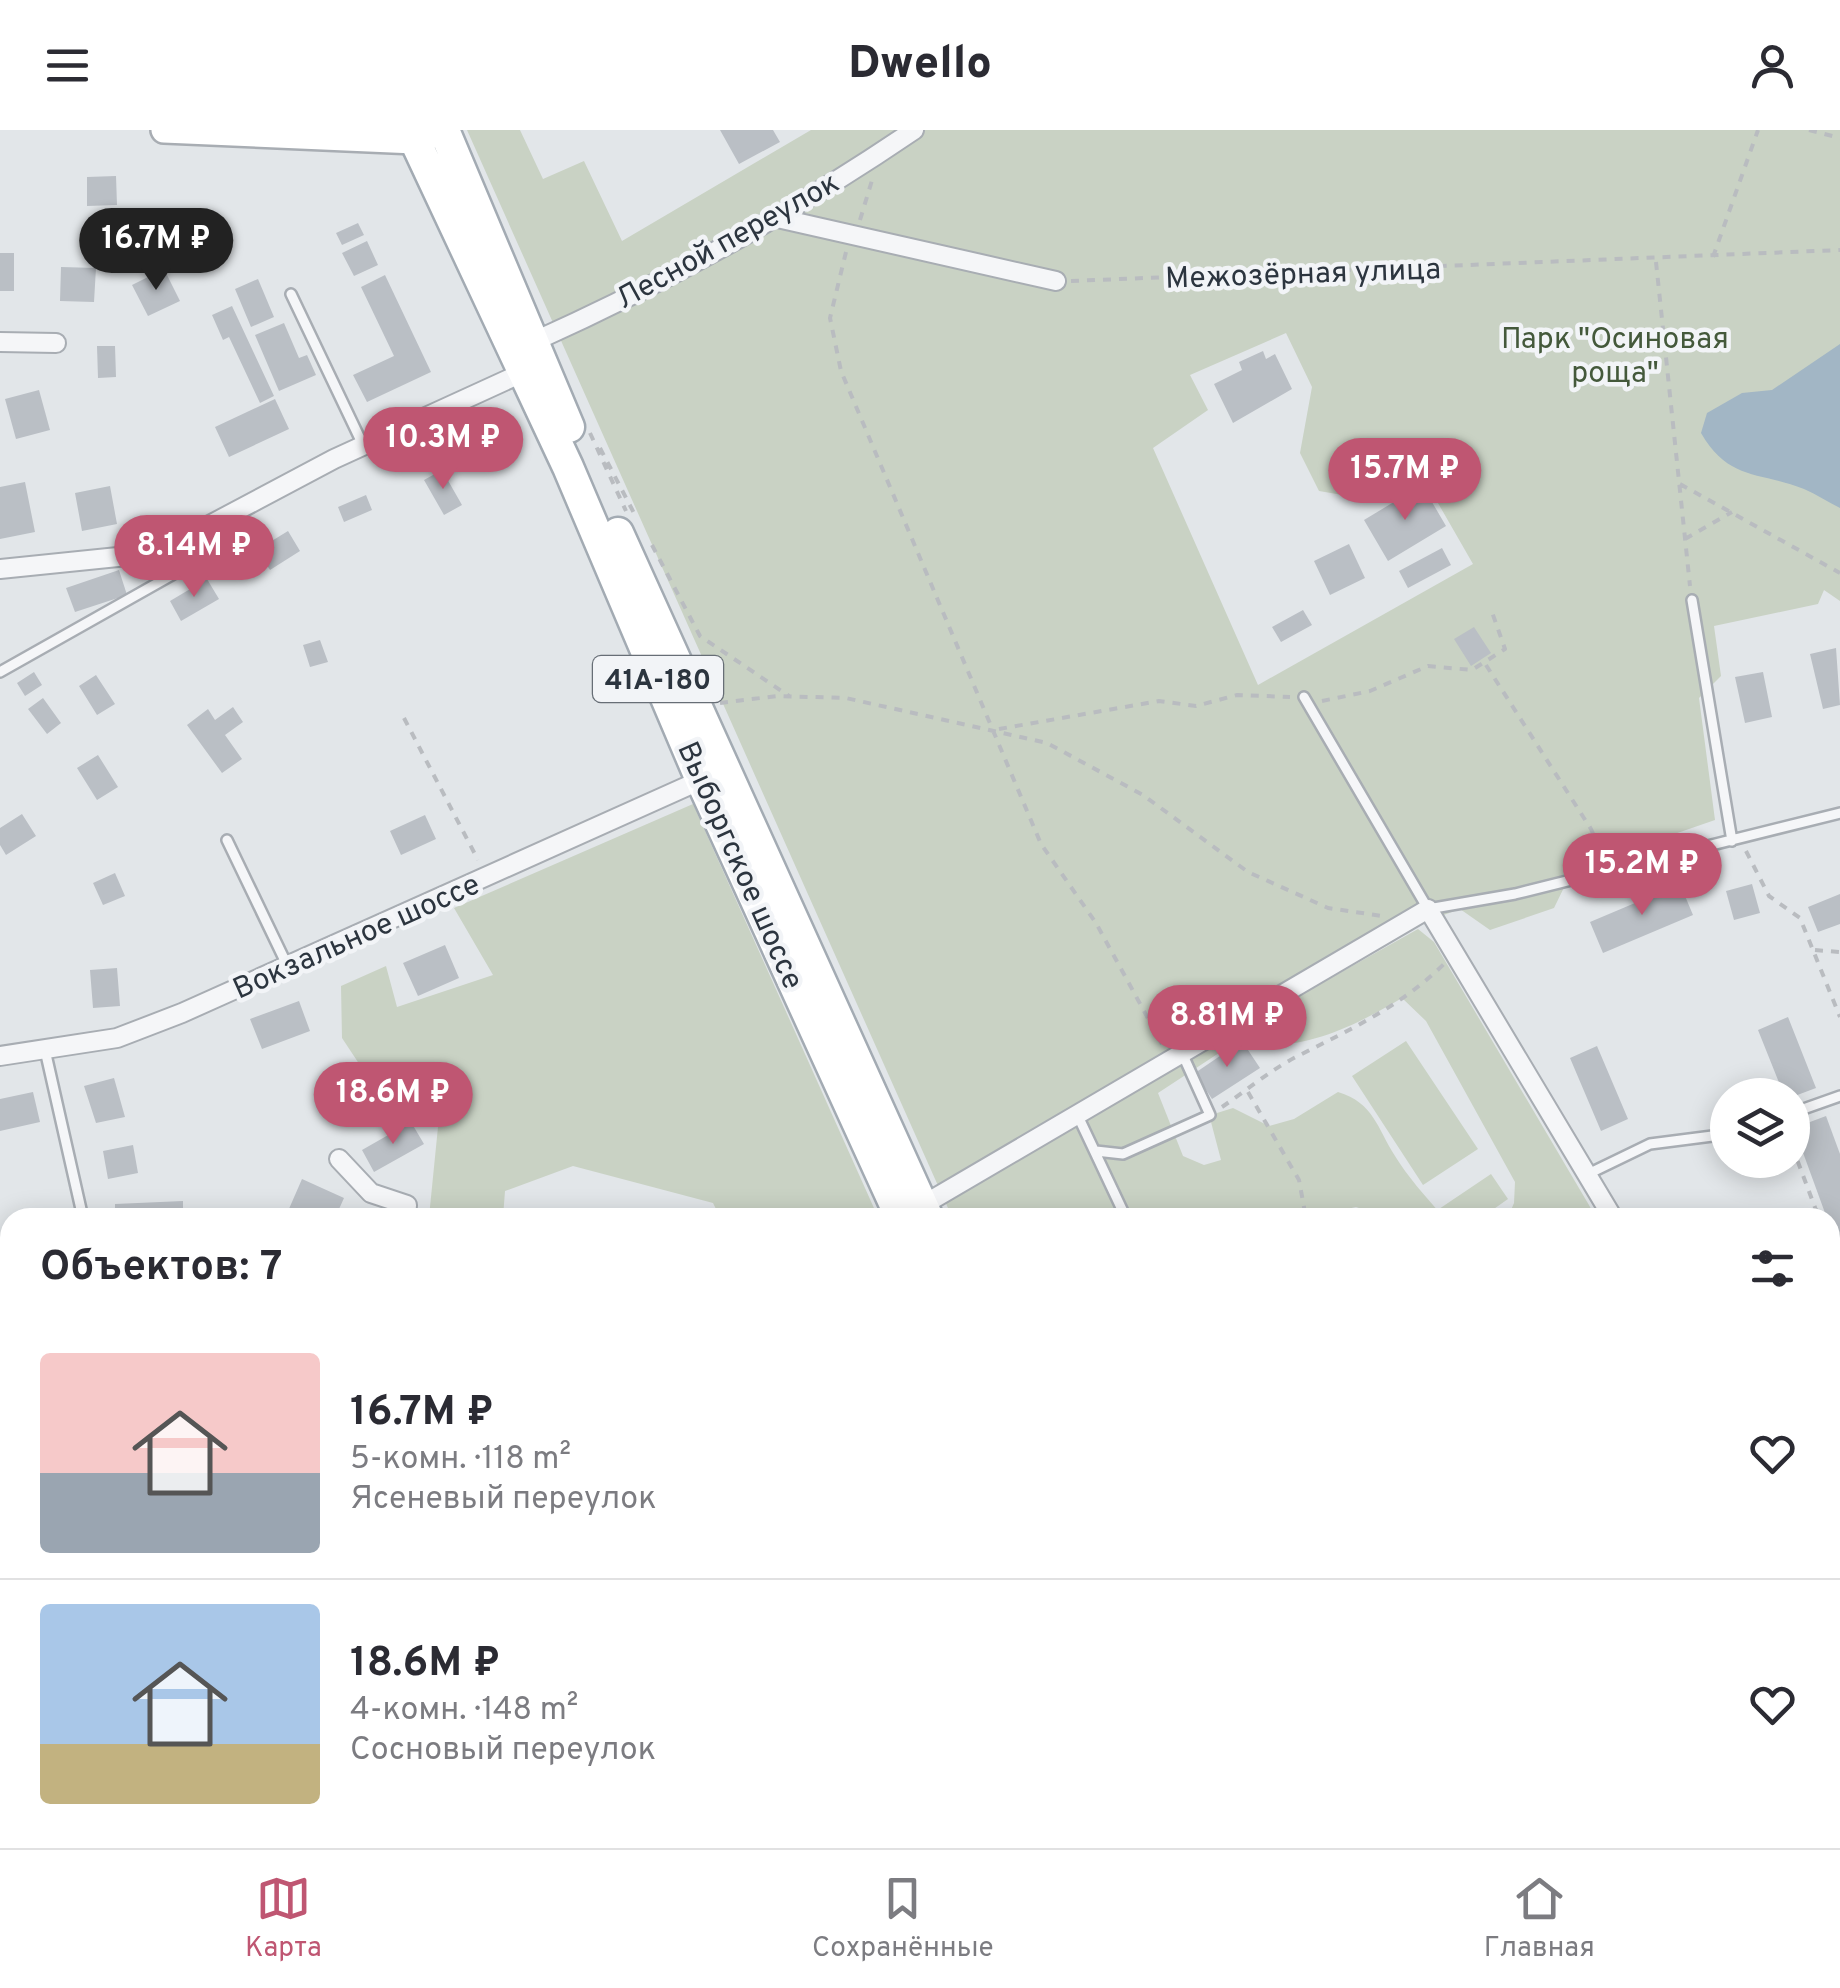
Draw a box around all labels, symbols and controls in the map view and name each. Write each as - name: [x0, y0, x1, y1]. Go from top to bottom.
- text: Dwello: [848, 37, 992, 94]
- icon: menu: [40, 38, 95, 93]
- icon: person: [1745, 38, 1800, 93]
- street label: Лесной переулок: [610, 165, 846, 319]
- pin: 16.7M ₽: [64, 208, 248, 293]
- text: 16.7M ₽: [101, 220, 211, 260]
- street label: Межозёрная улица: [1165, 252, 1442, 299]
- park label: Парк "Осиновая роща": [1501, 322, 1729, 393]
- pin: 10.3M ₽: [351, 407, 535, 492]
- text: 10.3M ₽: [385, 419, 501, 459]
- pin: 15.7M ₽: [1313, 438, 1497, 523]
- text: 15.7M ₽: [1350, 450, 1460, 490]
- pin: 8.14M ₽: [102, 515, 286, 600]
- text: 8.14M ₽: [136, 527, 252, 567]
- road number: 41А-180: [593, 656, 723, 702]
- street label: Выборгское шоссе: [667, 736, 810, 996]
- pin: 15.2M ₽: [1550, 833, 1734, 918]
- text: 15.2M ₽: [1585, 845, 1699, 885]
- street label: Вокзальное шоссе: [228, 867, 486, 1009]
- pin: 8.81M ₽: [1135, 985, 1319, 1070]
- text: 8.81M ₽: [1170, 997, 1284, 1037]
- pin: 18.6M ₽: [301, 1062, 485, 1147]
- text: 18.6M ₽: [336, 1074, 450, 1114]
- map controls: [1710, 1078, 1810, 1178]
- button: layers: [1710, 1078, 1810, 1178]
- icon: filters: [1745, 1241, 1800, 1296]
- text: Объектов: 7: [40, 1242, 283, 1295]
- text: 16.7M ₽: [350, 1387, 494, 1440]
- icon: home: [120, 1393, 240, 1513]
- icon: heart: [1745, 1426, 1800, 1481]
- text: 5-комн. · 118 m²: [350, 1440, 571, 1480]
- text: Ясеневый переулок: [350, 1480, 657, 1520]
- text: 18.6M ₽: [350, 1638, 500, 1691]
- icon: home: [120, 1644, 240, 1764]
- icon: heart: [1745, 1677, 1800, 1732]
- text: 4-комн. · 148 m²: [350, 1691, 578, 1731]
- text: Сосновый переулок: [350, 1731, 656, 1771]
- tab: Карта: [245, 1871, 322, 1967]
- tab: Сохранённые: [812, 1871, 994, 1967]
- tab: Главная: [1484, 1871, 1595, 1967]

